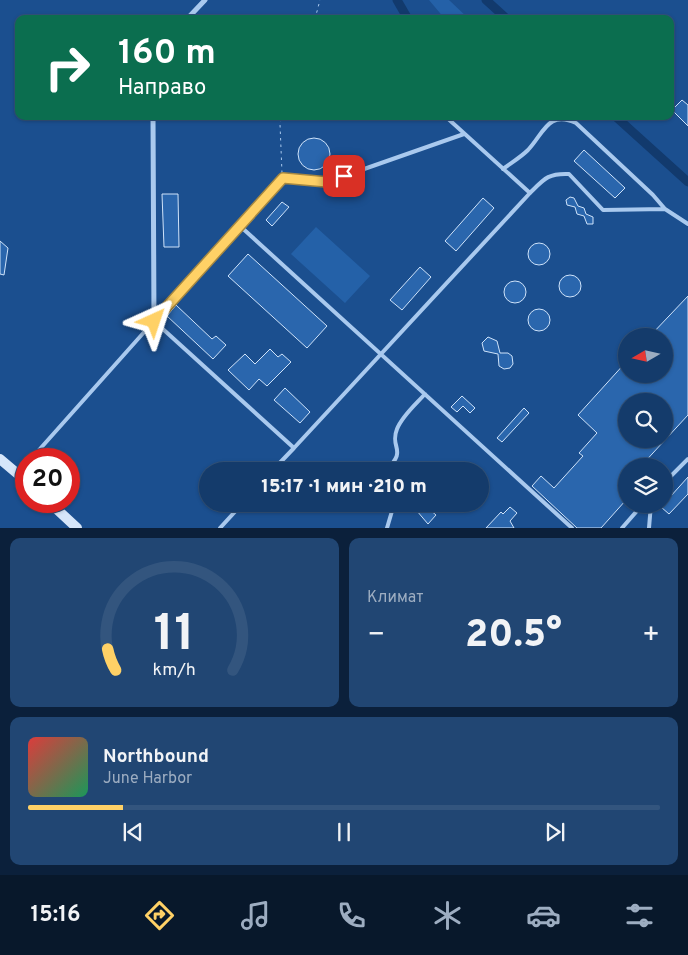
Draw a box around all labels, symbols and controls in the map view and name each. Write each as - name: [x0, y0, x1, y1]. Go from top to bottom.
- text: 160 m: [118, 32, 216, 76]
- icon: right: [35, 35, 100, 100]
- text: Направо: [118, 75, 206, 102]
- pin: [323, 155, 365, 197]
- icon: arrive: [330, 162, 358, 190]
- position arrow: [127, 294, 179, 346]
- north arrow: [618, 328, 672, 382]
- map controls: [618, 328, 673, 513]
- button: search: [618, 393, 673, 448]
- speed limit sign: 20: [15, 448, 80, 513]
- button: layers: [618, 458, 673, 513]
- text: 15:17 · 1 мин · 210 m: [261, 475, 427, 499]
- text: Климат: [367, 588, 424, 608]
- text: 11: [154, 603, 195, 669]
- text: 20.5°: [465, 612, 562, 661]
- text: −: [367, 618, 385, 654]
- text: +: [642, 618, 660, 654]
- text: km/h: [153, 659, 196, 682]
- text: Northbound: [103, 745, 209, 769]
- text: June Harbor: [103, 769, 192, 789]
- icon: previous: [119, 818, 147, 846]
- icon: pause: [330, 818, 358, 846]
- icon: next: [541, 818, 569, 846]
- icon: directions: [142, 898, 177, 933]
- icon: music: [238, 898, 273, 933]
- icon: phone: [334, 898, 369, 933]
- icon: climate: [430, 898, 465, 933]
- icon: car: [526, 898, 561, 933]
- icon: filters: [622, 898, 657, 933]
- text: 15:16: [31, 902, 80, 929]

